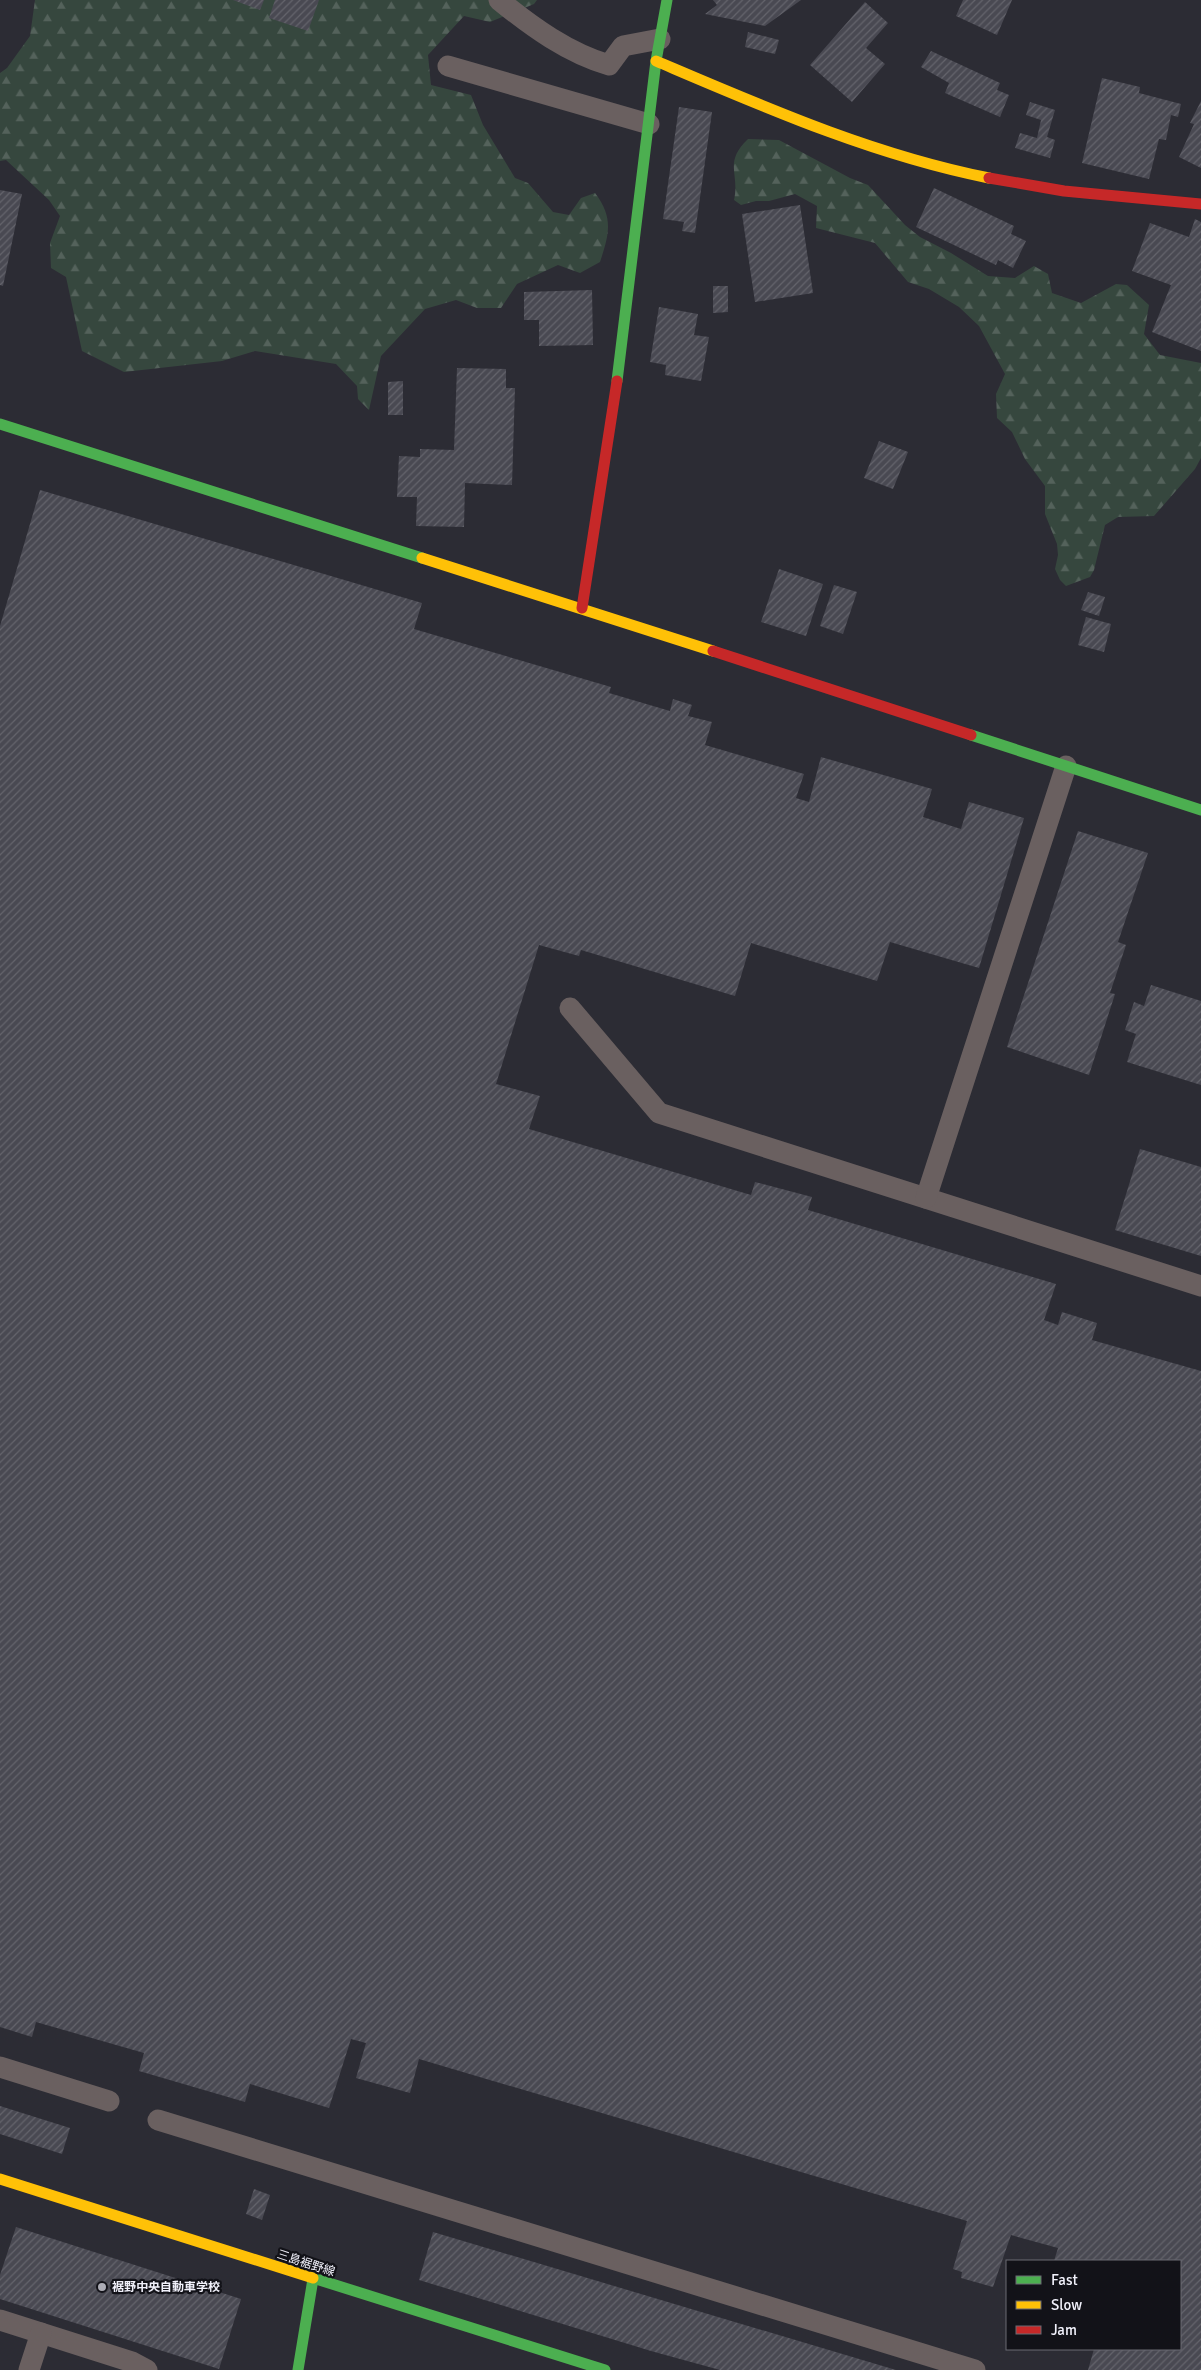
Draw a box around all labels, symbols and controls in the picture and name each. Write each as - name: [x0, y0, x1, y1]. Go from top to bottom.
- street label: 三島裾野線: [275, 2247, 337, 2280]
- legend: [1006, 2260, 1181, 2350]
- text: Fast: [1051, 2271, 1078, 2289]
- place label: 裾野中央自動車学校: [112, 2280, 220, 2295]
- marker: 裾野中央自動車学校: [96, 2281, 108, 2293]
- text: Slow: [1051, 2296, 1082, 2314]
- text: Jam: [1051, 2321, 1077, 2339]

